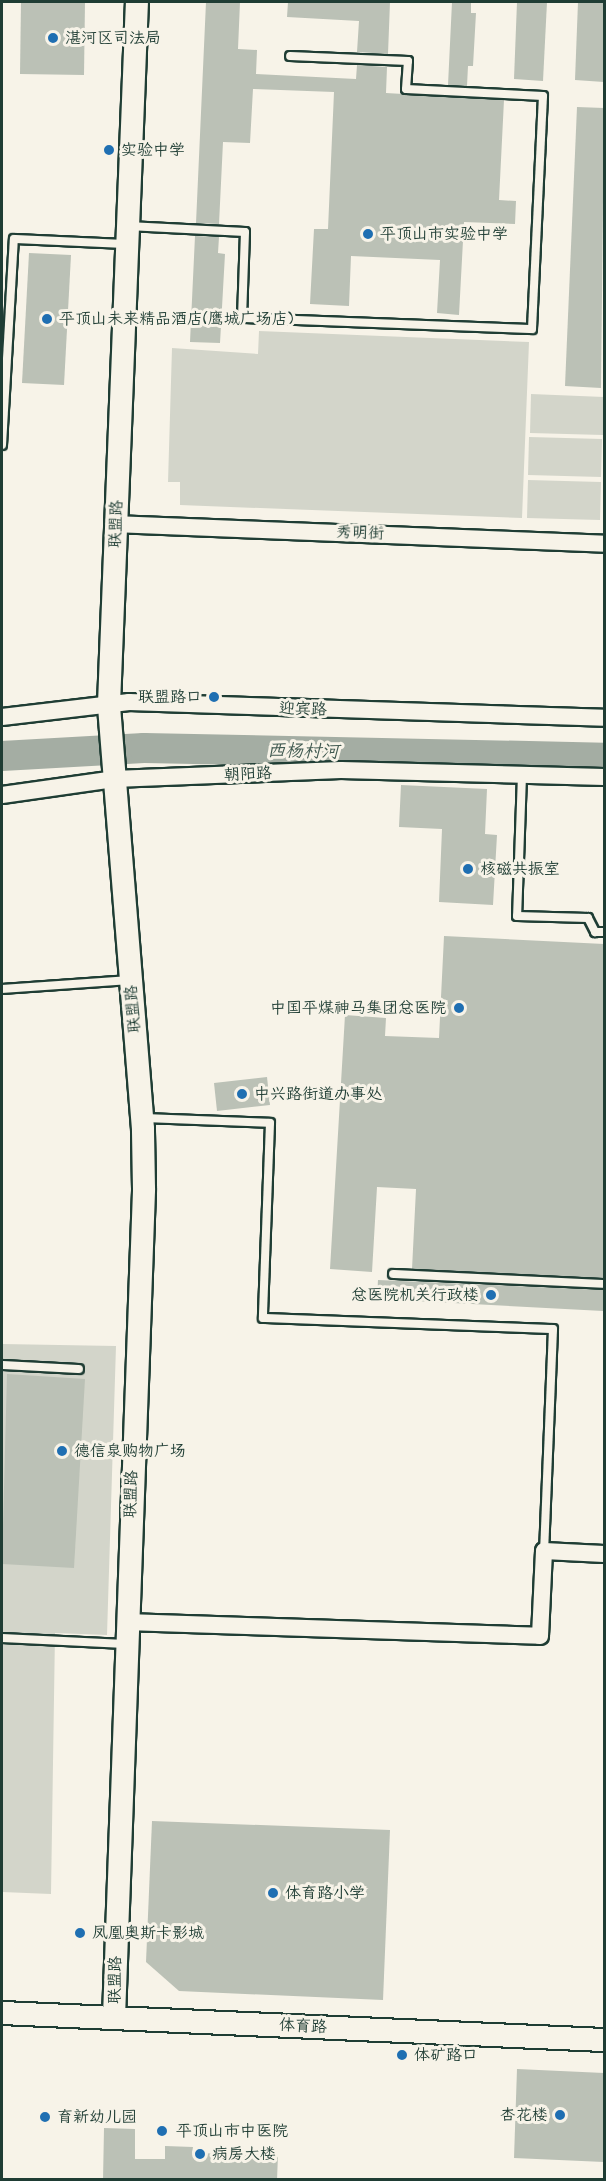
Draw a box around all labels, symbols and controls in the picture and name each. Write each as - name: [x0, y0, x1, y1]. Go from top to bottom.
- place label: 湛河区司法局: [65, 28, 161, 48]
- marker: 湛河区司法局: [46, 31, 60, 45]
- place label: 实验中学: [121, 140, 185, 160]
- marker: 实验中学: [102, 143, 116, 157]
- place label: 平顶山市实验中学: [380, 224, 508, 244]
- marker: 平顶山市实验中学: [361, 227, 375, 241]
- place label: 平顶山未来精品酒店(鹰城广场店): [59, 309, 293, 329]
- marker: 平顶山未来精品酒店(鹰城广场店): [40, 312, 54, 326]
- street label: 联盟路: [106, 500, 126, 548]
- street label: 秀明街: [336, 523, 384, 543]
- place label: 联盟路口: [138, 687, 202, 707]
- marker: 联盟路口: [207, 690, 221, 704]
- street label: 迎宾路: [279, 699, 327, 719]
- water label: 西杨村河: [267, 741, 339, 763]
- street label: 朝阳路: [224, 763, 272, 785]
- place label: 核磁共振室: [480, 859, 560, 879]
- marker: 核磁共振室: [461, 862, 475, 876]
- street label: 联盟路: [121, 984, 145, 1034]
- place label: 中国平煤神马集团总医院: [270, 998, 446, 1018]
- marker: 中国平煤神马集团总医院: [450, 999, 468, 1017]
- place label: 中兴路街道办事处: [254, 1084, 382, 1104]
- marker: 中兴路街道办事处: [235, 1087, 249, 1101]
- place label: 总医院机关行政楼: [351, 1285, 479, 1305]
- marker: 总医院机关行政楼: [484, 1288, 498, 1302]
- place label: 德信泉购物广场: [74, 1441, 186, 1461]
- marker: 德信泉购物广场: [55, 1444, 69, 1458]
- street label: 联盟路: [121, 1470, 141, 1518]
- place label: 体育路小学: [285, 1883, 365, 1903]
- marker: 体育路小学: [266, 1886, 280, 1900]
- place label: 凤凰奥斯卡影城: [92, 1923, 204, 1943]
- marker: 凤凰奥斯卡影城: [73, 1926, 87, 1940]
- street label: 联盟路: [105, 1956, 125, 2004]
- street label: 体育路: [279, 2015, 327, 2037]
- place label: 体矿路口: [414, 2045, 478, 2065]
- marker: 体矿路口: [395, 2048, 409, 2062]
- place label: 杏花楼: [500, 2105, 548, 2125]
- place label: 育新幼儿园: [57, 2107, 137, 2127]
- marker: 杏花楼: [553, 2108, 567, 2122]
- marker: 育新幼儿园: [38, 2110, 52, 2124]
- place label: 平顶山市中医院: [176, 2121, 288, 2141]
- marker: 平顶山市中医院: [153, 2122, 171, 2140]
- place label: 病房大楼: [212, 2144, 276, 2164]
- marker: 病房大楼: [193, 2147, 207, 2161]

